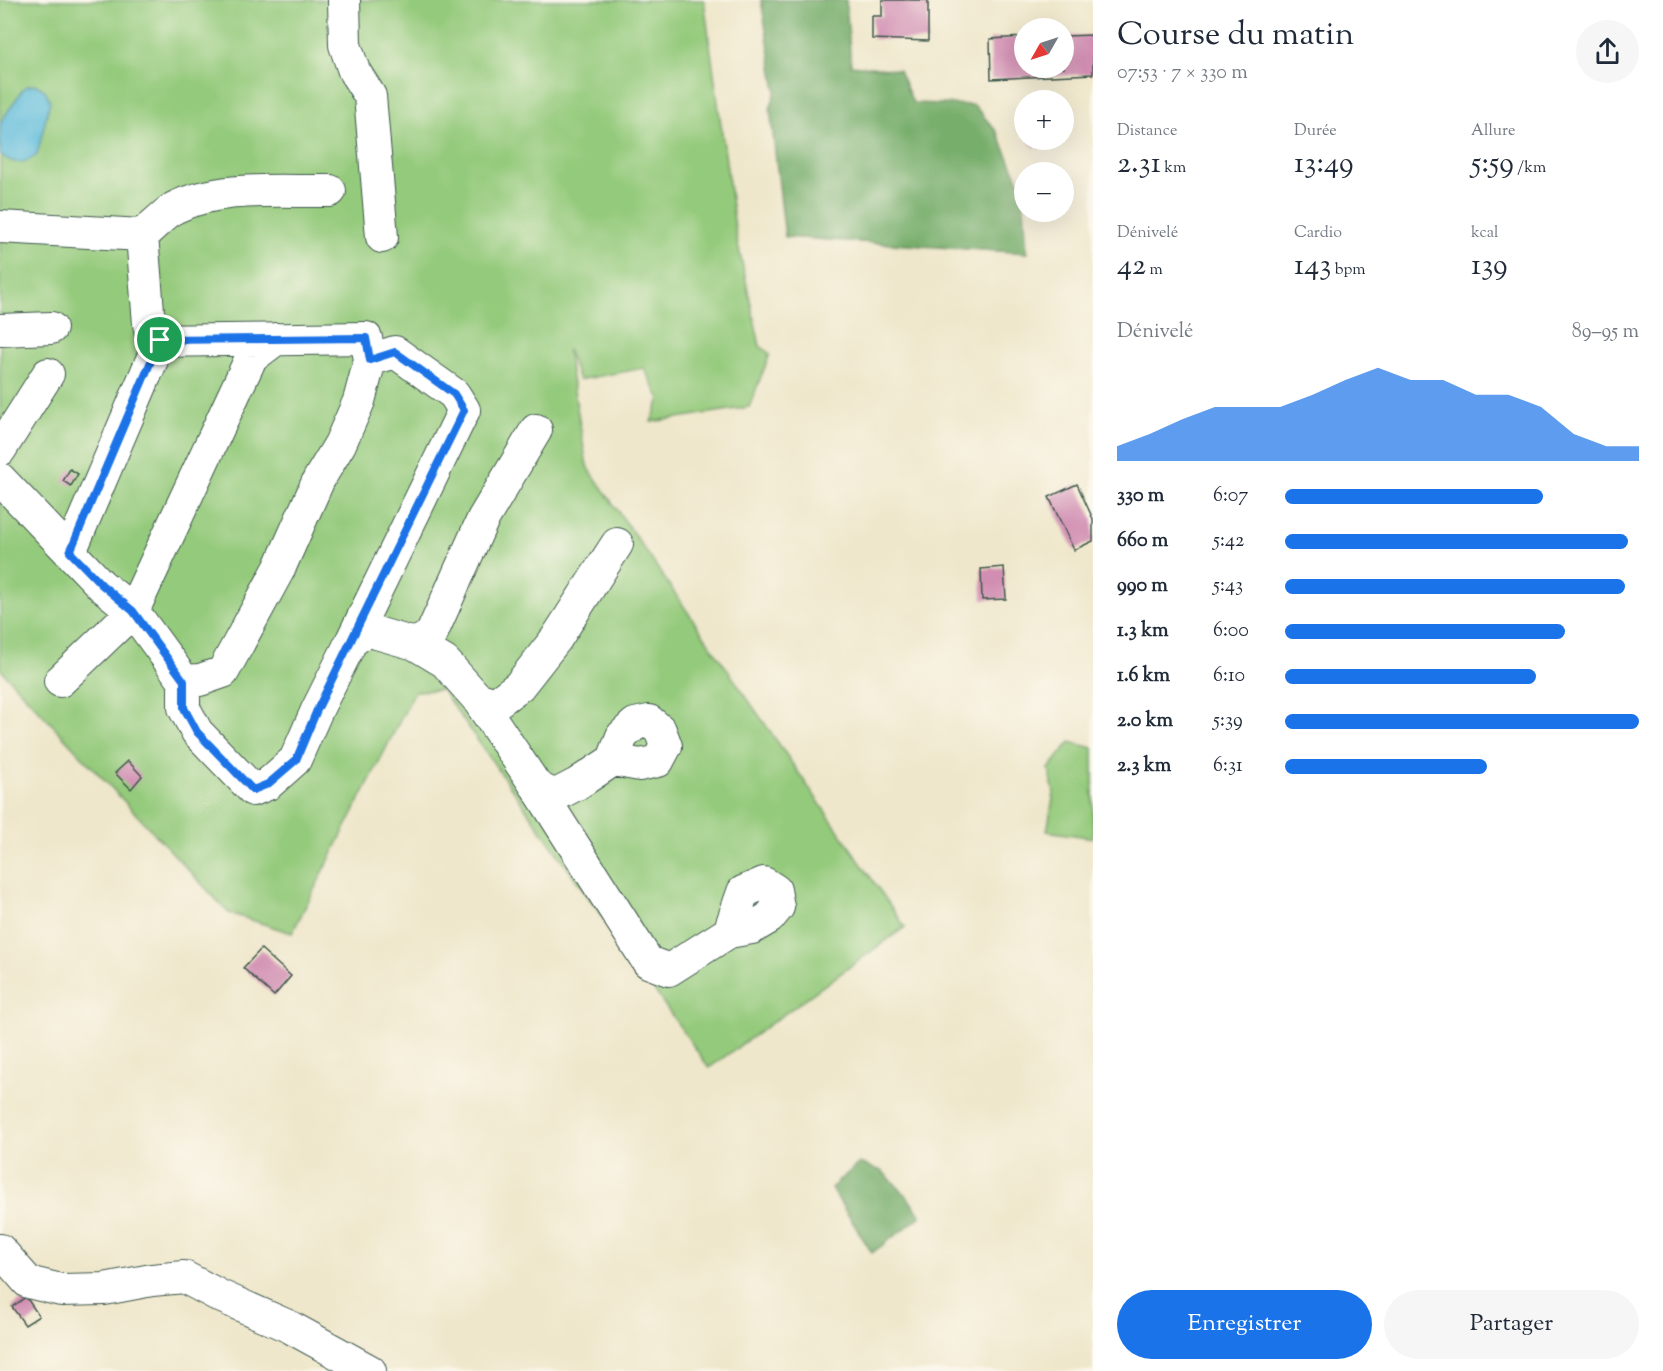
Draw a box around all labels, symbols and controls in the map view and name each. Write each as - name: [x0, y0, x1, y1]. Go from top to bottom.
- text: Course du matin: [1117, 12, 1354, 60]
- north arrow: [1014, 18, 1074, 78]
- map controls: [1014, 18, 1074, 222]
- button: share: [1576, 20, 1639, 83]
- text: 07:53 · 7 × 330 m: [1117, 59, 1248, 88]
- button: +: [1014, 90, 1074, 150]
- text: Distance: [1117, 120, 1177, 143]
- text: Durée: [1294, 120, 1337, 143]
- text: Allure: [1471, 120, 1515, 143]
- text: 2.31: [1117, 143, 1161, 186]
- text: 13:49: [1294, 143, 1354, 186]
- text: 5:59: [1471, 143, 1514, 186]
- text: km: [1161, 157, 1186, 180]
- text: /km: [1514, 157, 1546, 180]
- button: −: [1014, 162, 1074, 222]
- text: Dénivelé: [1117, 222, 1178, 245]
- text: Cardio: [1294, 222, 1342, 245]
- text: kcal: [1471, 222, 1499, 245]
- text: 42: [1117, 245, 1146, 288]
- text: 143: [1294, 245, 1331, 288]
- text: 139: [1471, 245, 1508, 288]
- text: m: [1146, 259, 1163, 282]
- text: bpm: [1331, 259, 1366, 282]
- pin: [134, 314, 185, 365]
- text: Dénivelé: [1117, 318, 1193, 347]
- text: 89–95 m: [1572, 318, 1639, 347]
- icon: arrive: [143, 323, 176, 356]
- text: 330 m: [1117, 482, 1164, 511]
- text: 6:07: [1213, 482, 1248, 511]
- text: 660 m: [1117, 527, 1168, 556]
- text: 5:42: [1213, 527, 1244, 556]
- text: 990 m: [1117, 572, 1168, 601]
- text: 5:43: [1213, 572, 1243, 601]
- text: 1.3 km: [1117, 617, 1169, 646]
- text: 6:00: [1213, 617, 1249, 646]
- text: 1.6 km: [1117, 662, 1170, 691]
- text: 6:10: [1213, 662, 1245, 691]
- text: 2.0 km: [1117, 707, 1173, 736]
- text: 5:39: [1213, 707, 1243, 736]
- text: 2.3 km: [1117, 752, 1171, 781]
- text: 6:31: [1213, 752, 1243, 781]
- button: Enregistrer: [1117, 1290, 1372, 1359]
- button: Partager: [1384, 1290, 1639, 1359]

